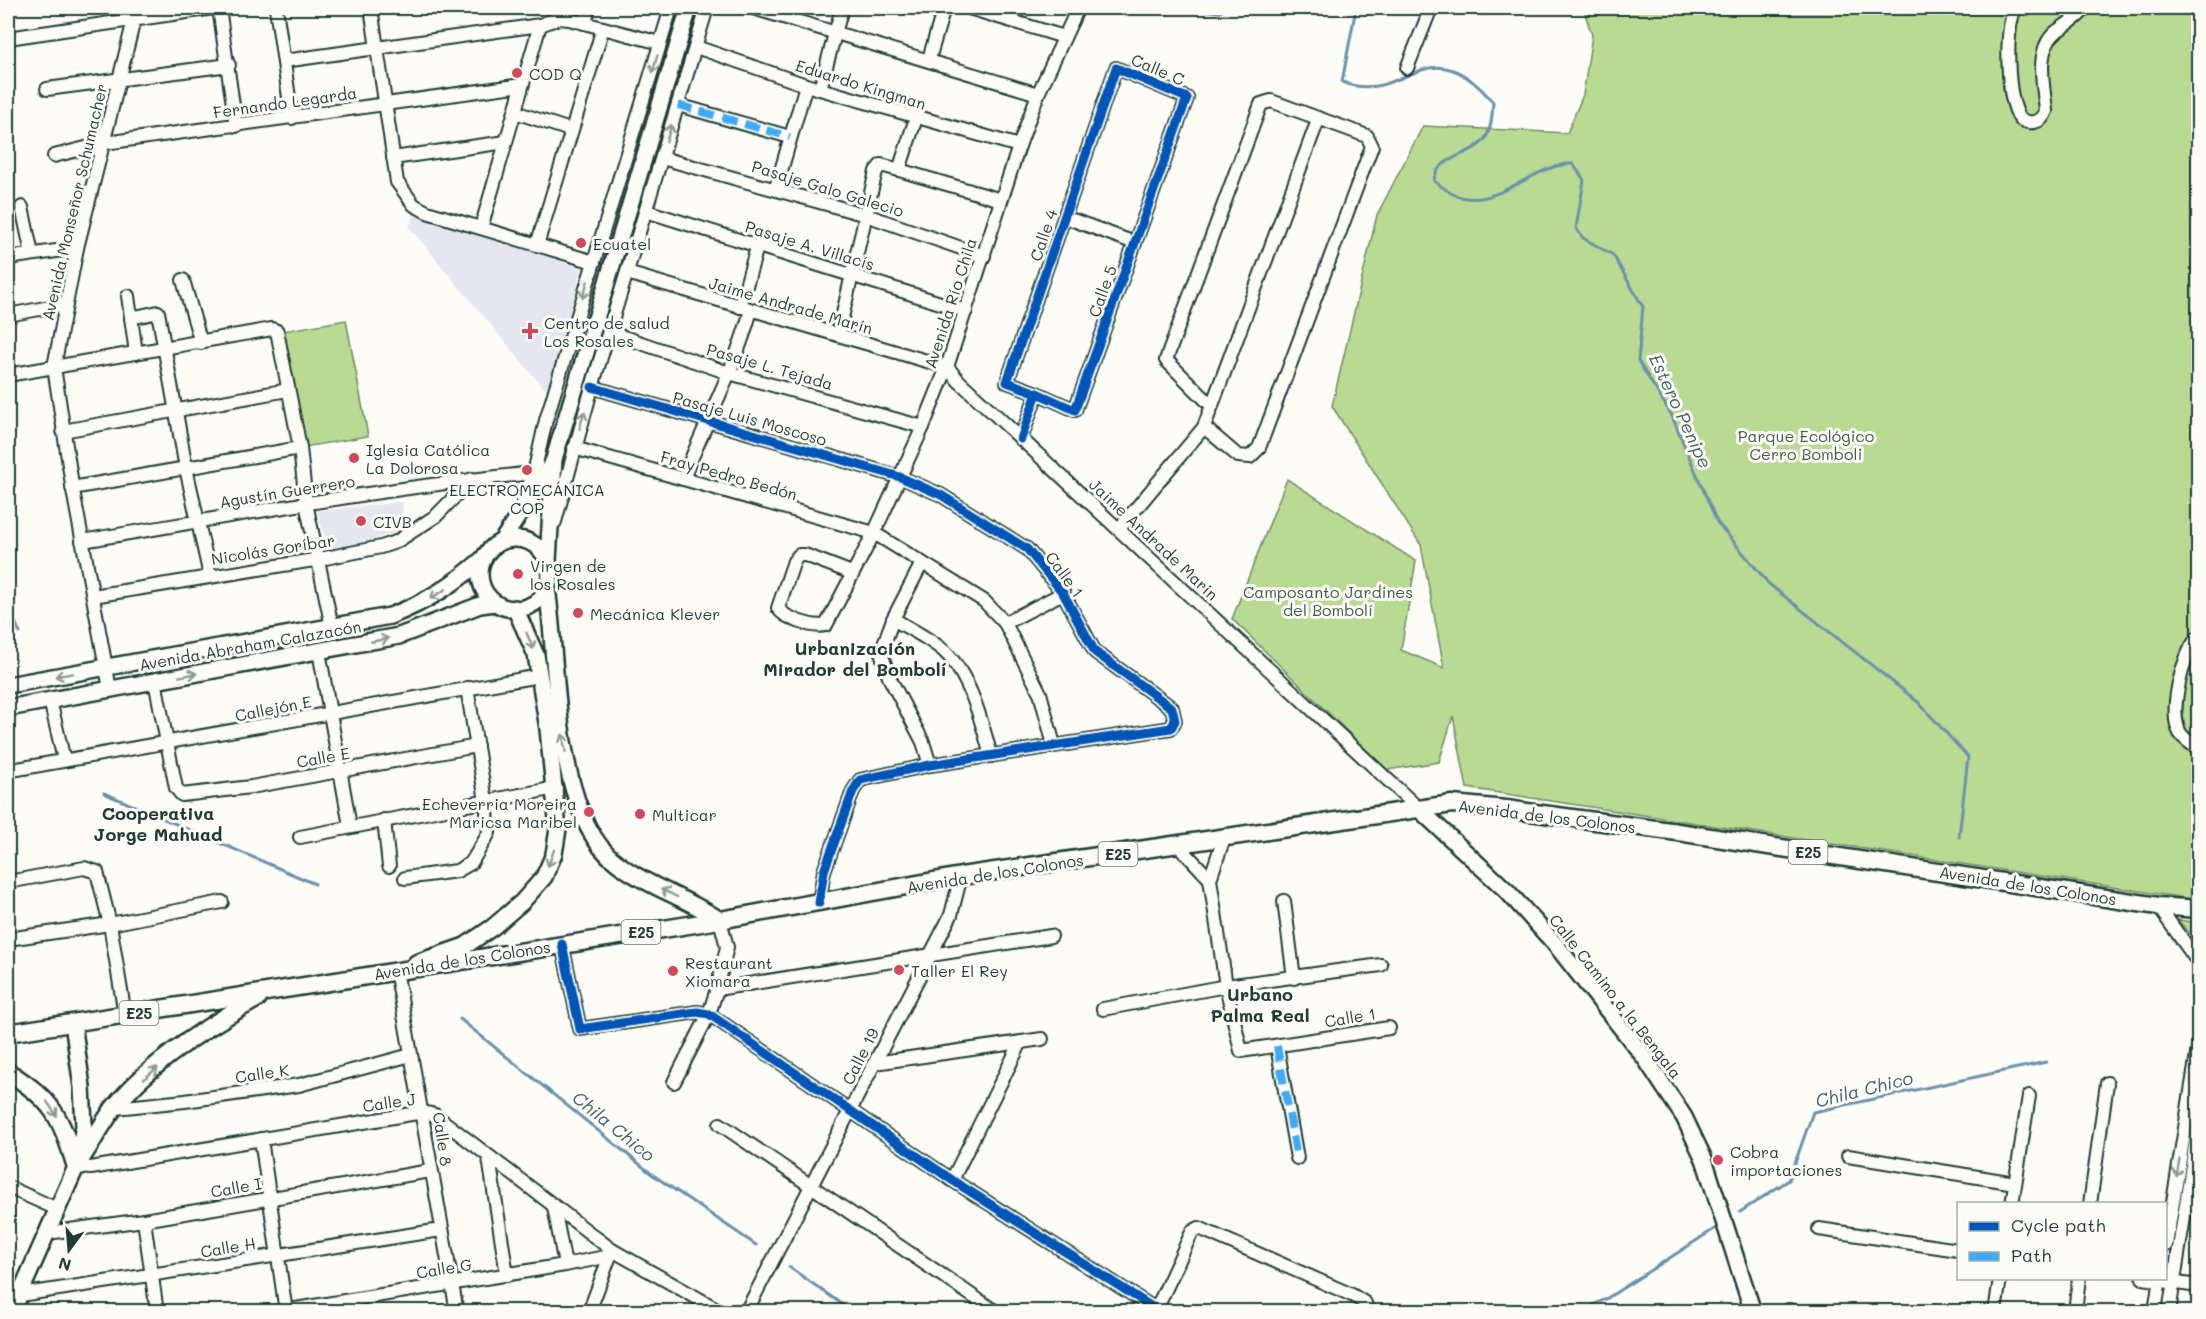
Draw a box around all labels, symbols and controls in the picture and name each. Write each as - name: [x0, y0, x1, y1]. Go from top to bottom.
- street label: Calle C: [1128, 48, 1188, 90]
- one-way arrow: [649, 54, 660, 73]
- street label: Eduardo Kingman: [793, 54, 929, 114]
- place label: COD Q: [529, 63, 582, 84]
- marker: COD Q: [510, 66, 524, 80]
- street label: Avenida Monseñor Schumacher: [37, 82, 111, 322]
- street label: Fernando Legarda: [212, 82, 358, 122]
- one-way arrow: [664, 124, 675, 143]
- street label: Pasaje Galo Galecio: [749, 155, 907, 221]
- street label: Calle 4: [1024, 206, 1062, 264]
- street label: Pasaje A. Villacís: [743, 215, 877, 275]
- place label: Ecuatel: [593, 233, 651, 254]
- street label: Avenida Río Chila: [919, 235, 981, 371]
- marker: Ecuatel: [574, 236, 588, 250]
- street label: Calle 5: [1083, 262, 1121, 320]
- street label: Jaime Andrade Marín: [707, 272, 875, 338]
- one-way arrow: [579, 280, 590, 299]
- place label: Centro de salud Los Rosales: [544, 312, 670, 351]
- marker: Centro de salud Los Rosales: [521, 322, 539, 340]
- street label: Pasaje L. Tejada: [704, 338, 836, 394]
- water label: Estero Penipe: [1644, 350, 1718, 472]
- street label: Pasaje Luis Moscoso: [671, 386, 829, 450]
- one-way arrow: [577, 411, 588, 430]
- park label: Parque Ecológico Cerro Bomboli: [1738, 425, 1874, 464]
- place label: Iglesia Católica La Dolorosa: [366, 439, 490, 478]
- street label: Fray Pedro Bedón: [658, 445, 800, 505]
- marker: Iglesia Católica La Dolorosa: [347, 451, 361, 465]
- marker: ELECTROMECÁNICA COP: [520, 463, 534, 477]
- street label: Agustín Guerrero: [218, 470, 356, 512]
- street label: Jaime Andrade Marin: [1085, 474, 1223, 604]
- place label: ELECTROMECÁNICA COP: [449, 479, 605, 518]
- place label: CIVB: [373, 511, 412, 532]
- marker: CIVB: [354, 514, 368, 528]
- street label: Nicolás Goríbar: [210, 529, 336, 569]
- street label: Calle 1: [1041, 547, 1089, 601]
- place label: Virgen de los Rosales: [530, 555, 616, 594]
- marker: Virgen de los Rosales: [511, 567, 525, 581]
- park label: Camposanto Jardines del Bombolí: [1243, 581, 1413, 620]
- one-way arrow: [430, 589, 447, 601]
- place label: Mecánica Klever: [590, 603, 720, 624]
- marker: Mecánica Klever: [571, 606, 585, 620]
- street label: Avenida Abraham Calazacón: [137, 615, 363, 675]
- one-way arrow: [525, 632, 537, 650]
- one-way arrow: [370, 634, 390, 645]
- district label: Urbanización Mirador del Bombolí: [763, 636, 947, 681]
- one-way arrow: [178, 669, 198, 680]
- one-way arrow: [55, 670, 74, 681]
- street label: Callejón E: [233, 690, 313, 726]
- one-way arrow: [558, 733, 569, 753]
- street label: Calle E: [295, 742, 351, 772]
- place label: Echeverria Moreira Maricsa Maribel: [422, 793, 577, 832]
- street label: Avenida de los Colonos: [1457, 795, 1637, 837]
- district label: Cooperativa Jorge Mahuad: [94, 801, 222, 846]
- place label: Multicar: [652, 804, 717, 825]
- marker: Echeverria Moreira Maricsa Maribel: [582, 805, 596, 819]
- marker: Multicar: [633, 807, 647, 821]
- road number: E25: [1788, 840, 1828, 864]
- road number: E25: [1098, 842, 1138, 866]
- one-way arrow: [545, 849, 556, 867]
- street label: Avenida de los Colonos: [905, 849, 1085, 897]
- street label: Avenida de los Colonos: [1938, 861, 2118, 909]
- one-way arrow: [660, 887, 678, 898]
- street label: Calle Camino a la Bengala: [1545, 910, 1687, 1083]
- road number: E25: [622, 920, 660, 944]
- street label: Avenida de los Colonos: [372, 936, 552, 984]
- place label: Restaurant Xiomara: [685, 952, 773, 991]
- place label: Taller El Rey: [911, 960, 1008, 981]
- marker: Taller El Rey: [892, 963, 906, 977]
- marker: Restaurant Xiomara: [666, 964, 680, 978]
- district label: Urbano Palma Real: [1210, 982, 1310, 1027]
- road number: E25: [120, 1001, 158, 1025]
- street label: Calle 1: [1323, 1003, 1377, 1031]
- street label: Calle 19: [837, 1024, 883, 1088]
- street label: Calle K: [234, 1059, 291, 1087]
- water label: Chila Chico: [1813, 1065, 1916, 1113]
- one-way arrow: [143, 1066, 159, 1079]
- water label: Chila Chico: [568, 1085, 661, 1167]
- street label: Calle J: [361, 1088, 417, 1116]
- one-way arrow: [46, 1100, 58, 1116]
- street label: Calle 8: [429, 1111, 457, 1168]
- place label: Cobra importaciones: [1730, 1141, 1842, 1180]
- marker: Cobra importaciones: [1711, 1153, 1725, 1167]
- one-way arrow: [2173, 1158, 2184, 1177]
- street label: Calle I: [209, 1172, 263, 1202]
- legend: [1957, 1202, 2167, 1280]
- text: Cycle path: [2011, 1213, 2106, 1237]
- north arrow: [39, 1220, 99, 1280]
- street label: Calle H: [199, 1232, 257, 1262]
- text: Path: [2011, 1243, 2051, 1267]
- text: N: [56, 1253, 73, 1277]
- street label: Calle G: [415, 1253, 474, 1283]

